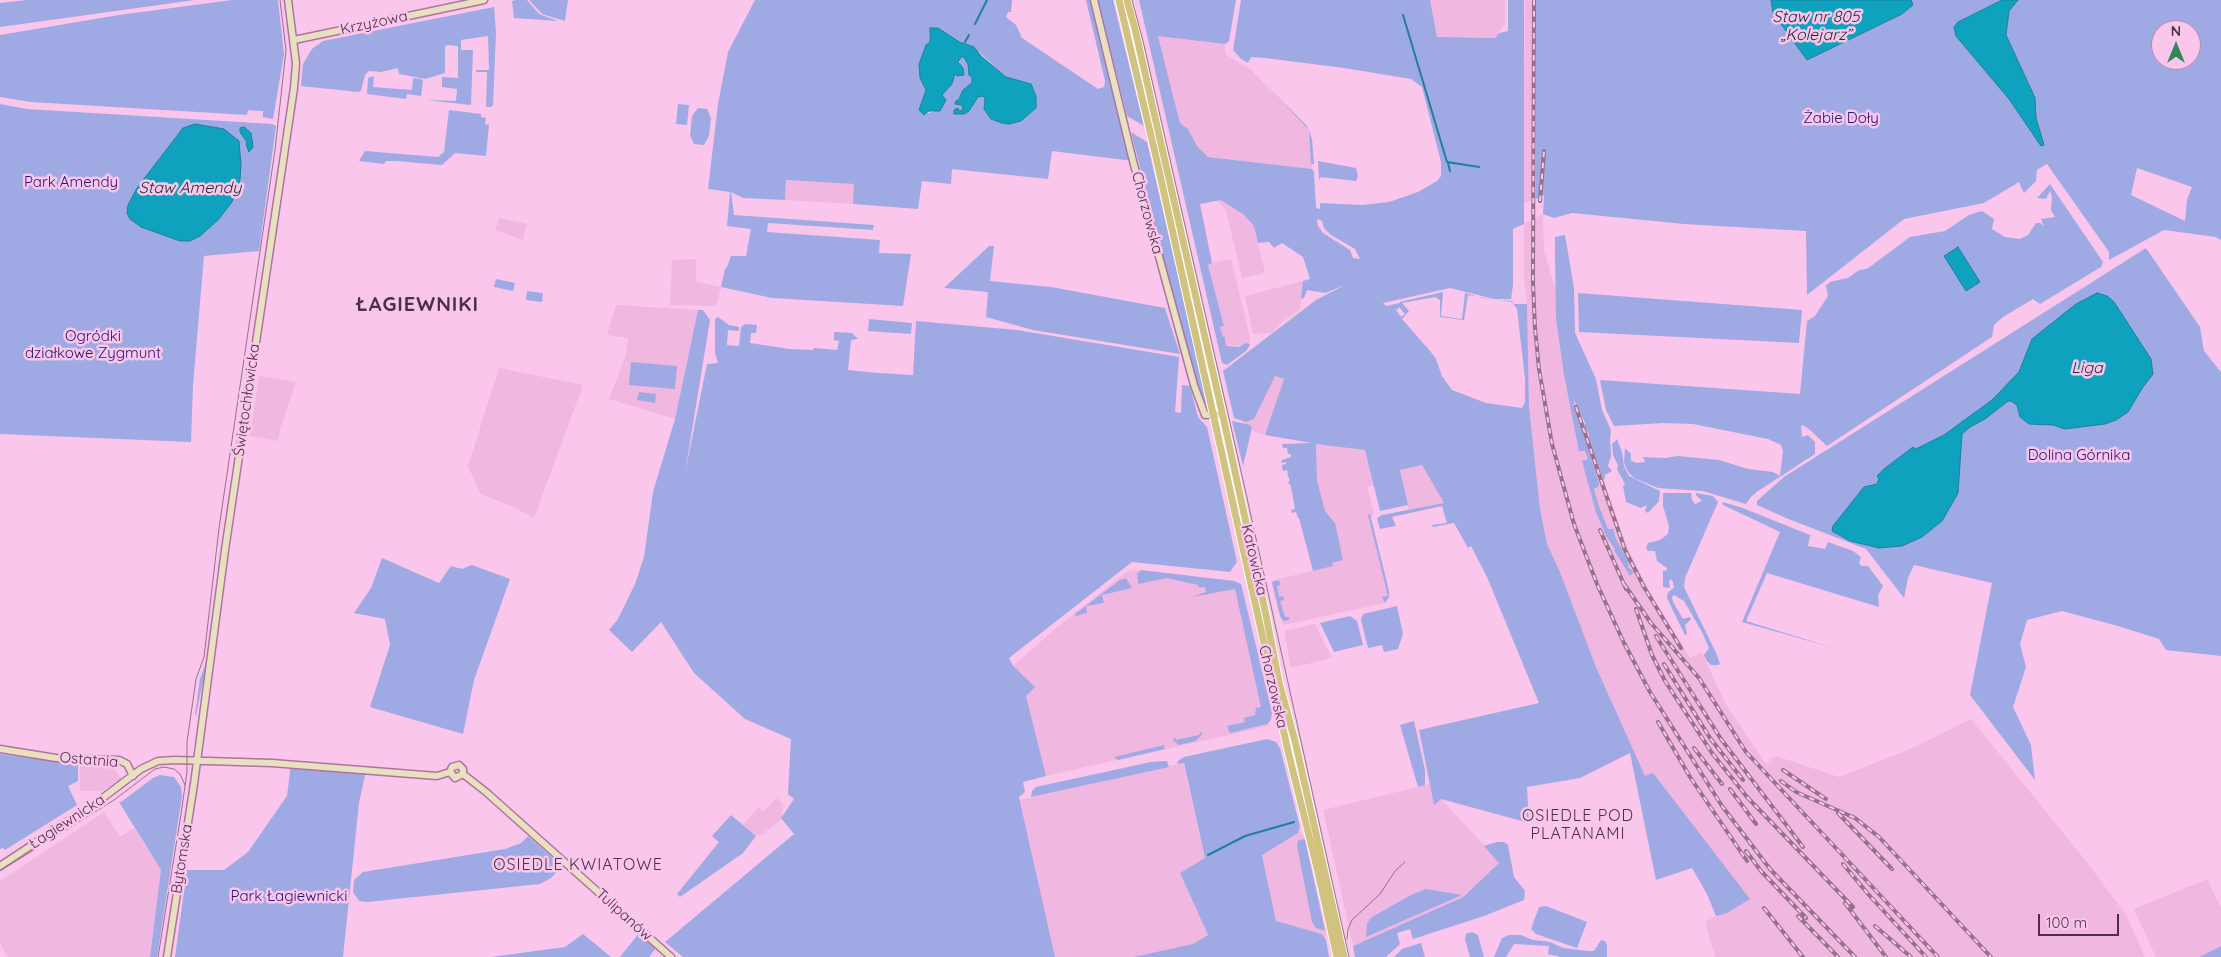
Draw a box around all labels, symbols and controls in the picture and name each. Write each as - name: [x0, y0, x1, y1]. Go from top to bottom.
- street label: Krzyżowa: [339, 7, 409, 39]
- water label: Staw nr 805 „Kolejarz”: [1772, 7, 1860, 45]
- north arrow: [2151, 20, 2201, 70]
- text: N: [2171, 22, 2181, 40]
- park label: Żabie Doły: [1803, 109, 1879, 127]
- street label: Chorzowska: [1127, 170, 1167, 256]
- park label: Park Amendy: [24, 173, 118, 191]
- water label: Staw Amendy: [139, 178, 241, 198]
- district label: ŁAGIEWNIKI: [354, 293, 480, 317]
- park label: Ogródki działkowe Zygmunt: [25, 327, 161, 362]
- street label: Świętochłowicka: [230, 343, 264, 457]
- water label: Liga: [2071, 358, 2103, 378]
- park label: Dolina Górnika: [2028, 446, 2130, 464]
- street label: Katowicka: [1237, 523, 1271, 597]
- street label: Chorzowska: [1255, 644, 1291, 730]
- street label: Ostatnia: [59, 748, 119, 772]
- street label: Łagiewnicka: [26, 791, 108, 853]
- district label: OSIEDLE POD PLATANAMI: [1521, 806, 1635, 844]
- street label: Bytomska: [168, 823, 196, 895]
- district label: OSIEDLE KWIATOWE: [491, 855, 665, 875]
- street label: Tulipanów: [592, 885, 656, 945]
- park label: Park Łagiewnicki: [231, 887, 347, 905]
- scale bar: [2041, 904, 2122, 936]
- text: 100 m: [2046, 913, 2087, 932]

